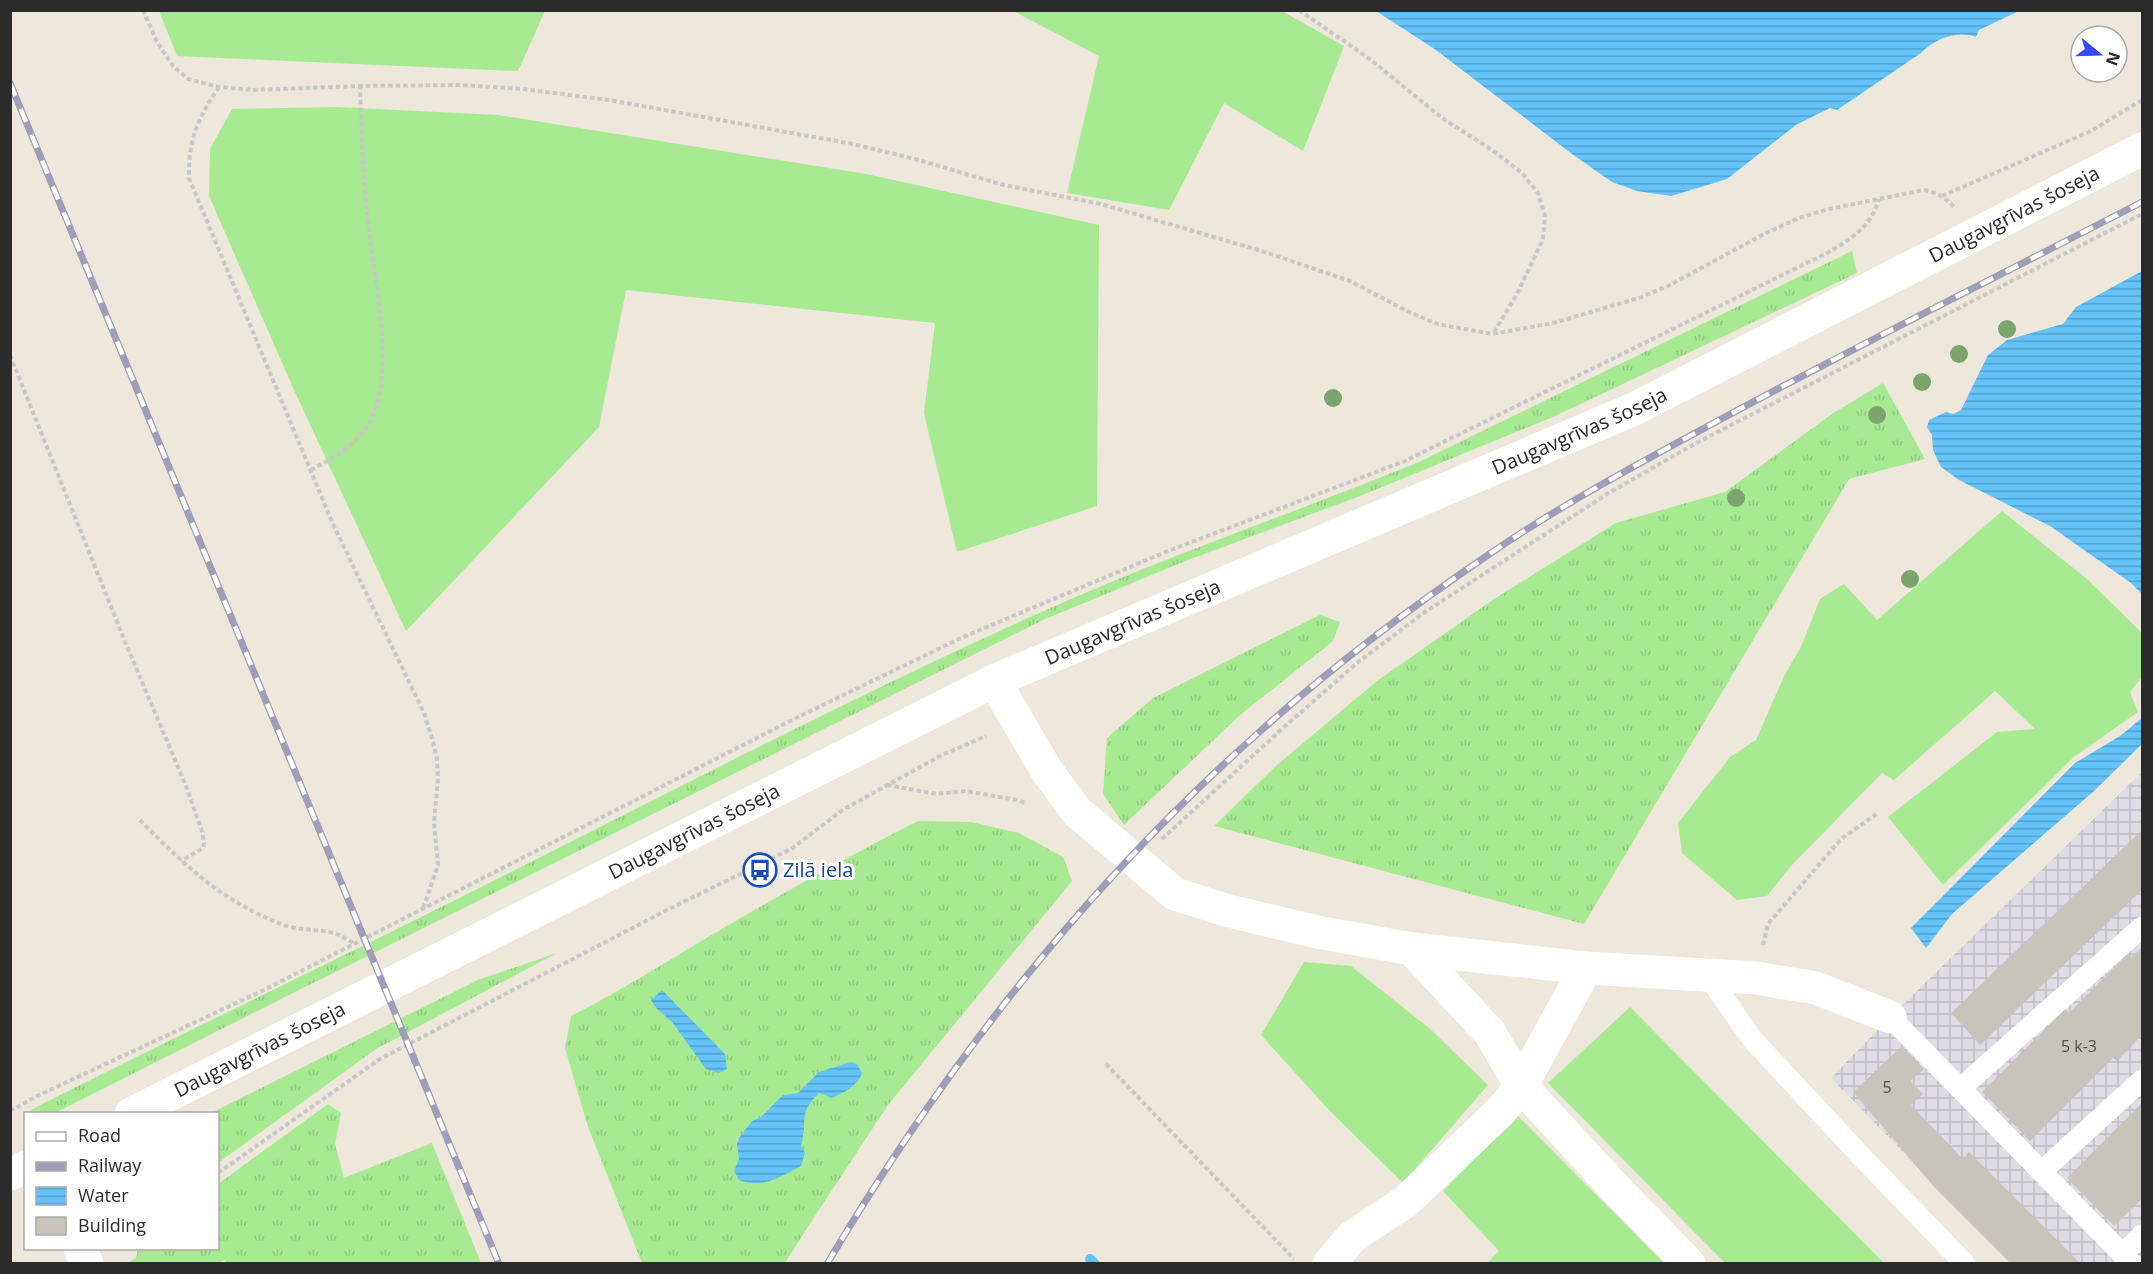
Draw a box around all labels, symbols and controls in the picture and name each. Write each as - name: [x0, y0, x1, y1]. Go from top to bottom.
- north arrow: [2069, 24, 2129, 84]
- text: N: [2101, 49, 2126, 69]
- street label: Daugavgrīvas šoseja: [1924, 159, 2104, 269]
- street label: Daugavgrīvas šoseja: [1488, 380, 1671, 481]
- street label: Daugavgrīvas šoseja: [1040, 572, 1224, 671]
- street label: Daugavgrīvas šoseja: [604, 777, 784, 885]
- bus stop icon: Zilā iela: [742, 852, 778, 888]
- place label: Zilā iela: [783, 856, 853, 883]
- street label: Daugavgrīvas šoseja: [169, 995, 350, 1103]
- house number: 5 k-3: [2061, 1035, 2097, 1057]
- house number: 5: [1882, 1076, 1892, 1098]
- legend: [24, 1112, 219, 1250]
- text: Road: [78, 1123, 121, 1147]
- text: Railway: [78, 1153, 142, 1177]
- text: Water: [78, 1183, 129, 1207]
- text: Building: [78, 1213, 146, 1237]

